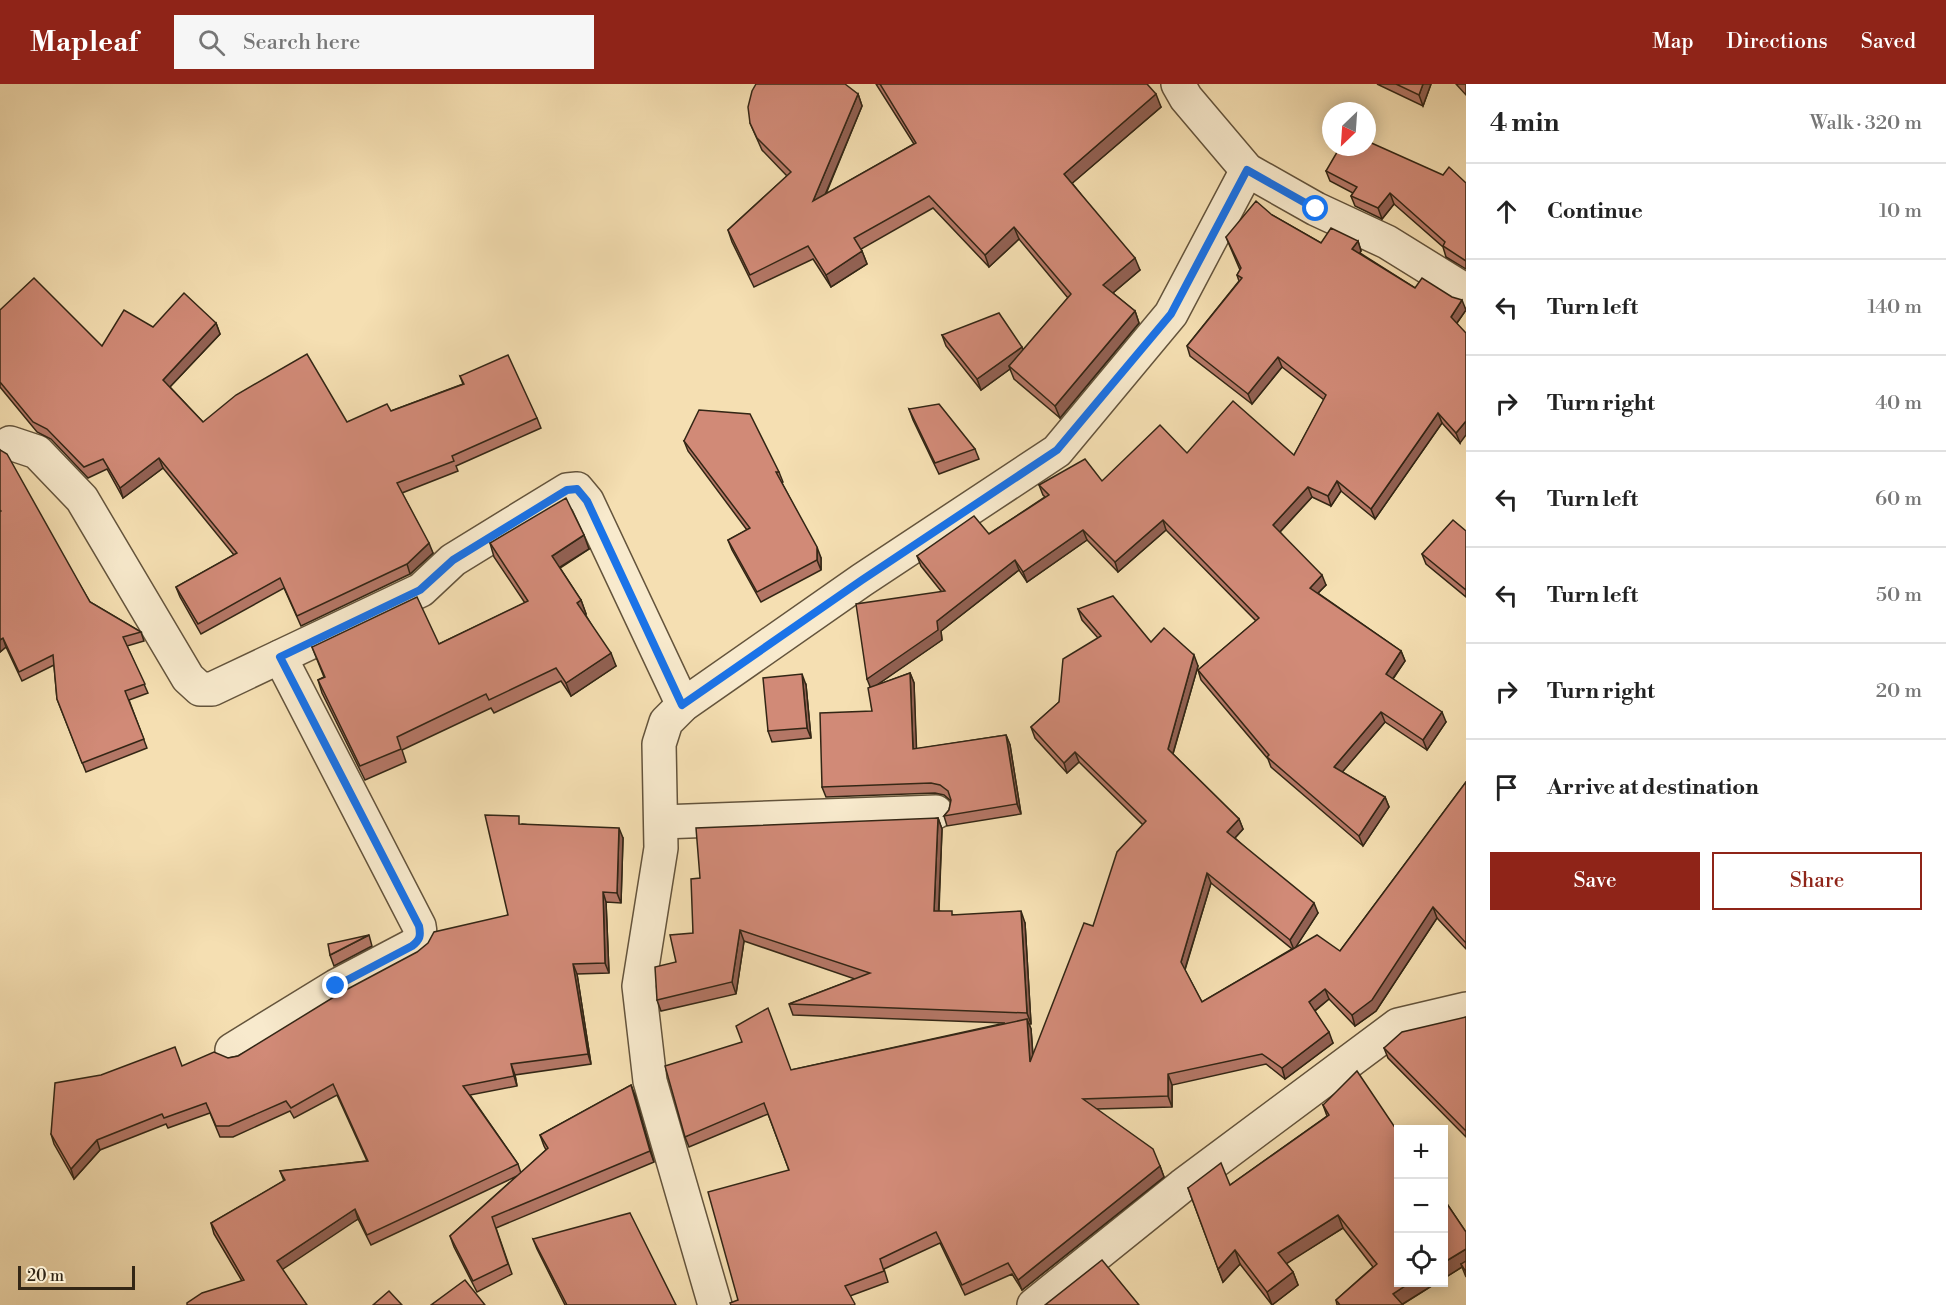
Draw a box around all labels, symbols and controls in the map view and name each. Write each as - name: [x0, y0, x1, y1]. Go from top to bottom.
- search box: [174, 15, 594, 69]
- text: Mapleaf: [30, 25, 138, 60]
- icon: search: [195, 26, 228, 59]
- text: Search here: [243, 29, 360, 56]
- text: Map: [1652, 29, 1694, 55]
- text: Directions: [1727, 29, 1828, 55]
- text: Saved: [1861, 29, 1916, 55]
- north arrow: [1322, 102, 1376, 156]
- text: 4 min: [1490, 107, 1560, 139]
- text: Walk · 320 m: [1810, 111, 1922, 136]
- route start: [1302, 195, 1328, 221]
- icon: ahead: [1490, 195, 1523, 228]
- text: Continue: [1547, 198, 1643, 225]
- text: 10 m: [1879, 199, 1922, 224]
- icon: left: [1490, 291, 1523, 324]
- text: Turn left: [1547, 294, 1638, 321]
- text: 140 m: [1867, 295, 1922, 320]
- icon: right: [1490, 387, 1523, 420]
- text: Turn right: [1547, 390, 1655, 417]
- text: 40 m: [1875, 391, 1922, 416]
- icon: left: [1490, 483, 1523, 516]
- text: Turn left: [1547, 486, 1638, 513]
- text: 60 m: [1875, 487, 1922, 512]
- icon: left: [1490, 579, 1523, 612]
- text: Turn left: [1547, 582, 1638, 609]
- text: 50 m: [1876, 583, 1922, 608]
- icon: right: [1490, 675, 1523, 708]
- text: Turn right: [1547, 678, 1655, 705]
- text: 20 m: [1876, 679, 1922, 704]
- icon: arrive: [1490, 771, 1523, 804]
- text: Arrive at destination: [1547, 774, 1759, 801]
- button: Save: [1490, 852, 1700, 910]
- button: Share: [1712, 852, 1922, 910]
- route end: [322, 972, 348, 998]
- map controls: [1394, 1125, 1448, 1287]
- button: +: [1394, 1125, 1448, 1179]
- button: −: [1394, 1179, 1448, 1233]
- button: locate: [1394, 1233, 1448, 1287]
- scale bar: [18, 1263, 135, 1290]
- text: 20 m: [27, 1266, 64, 1286]

